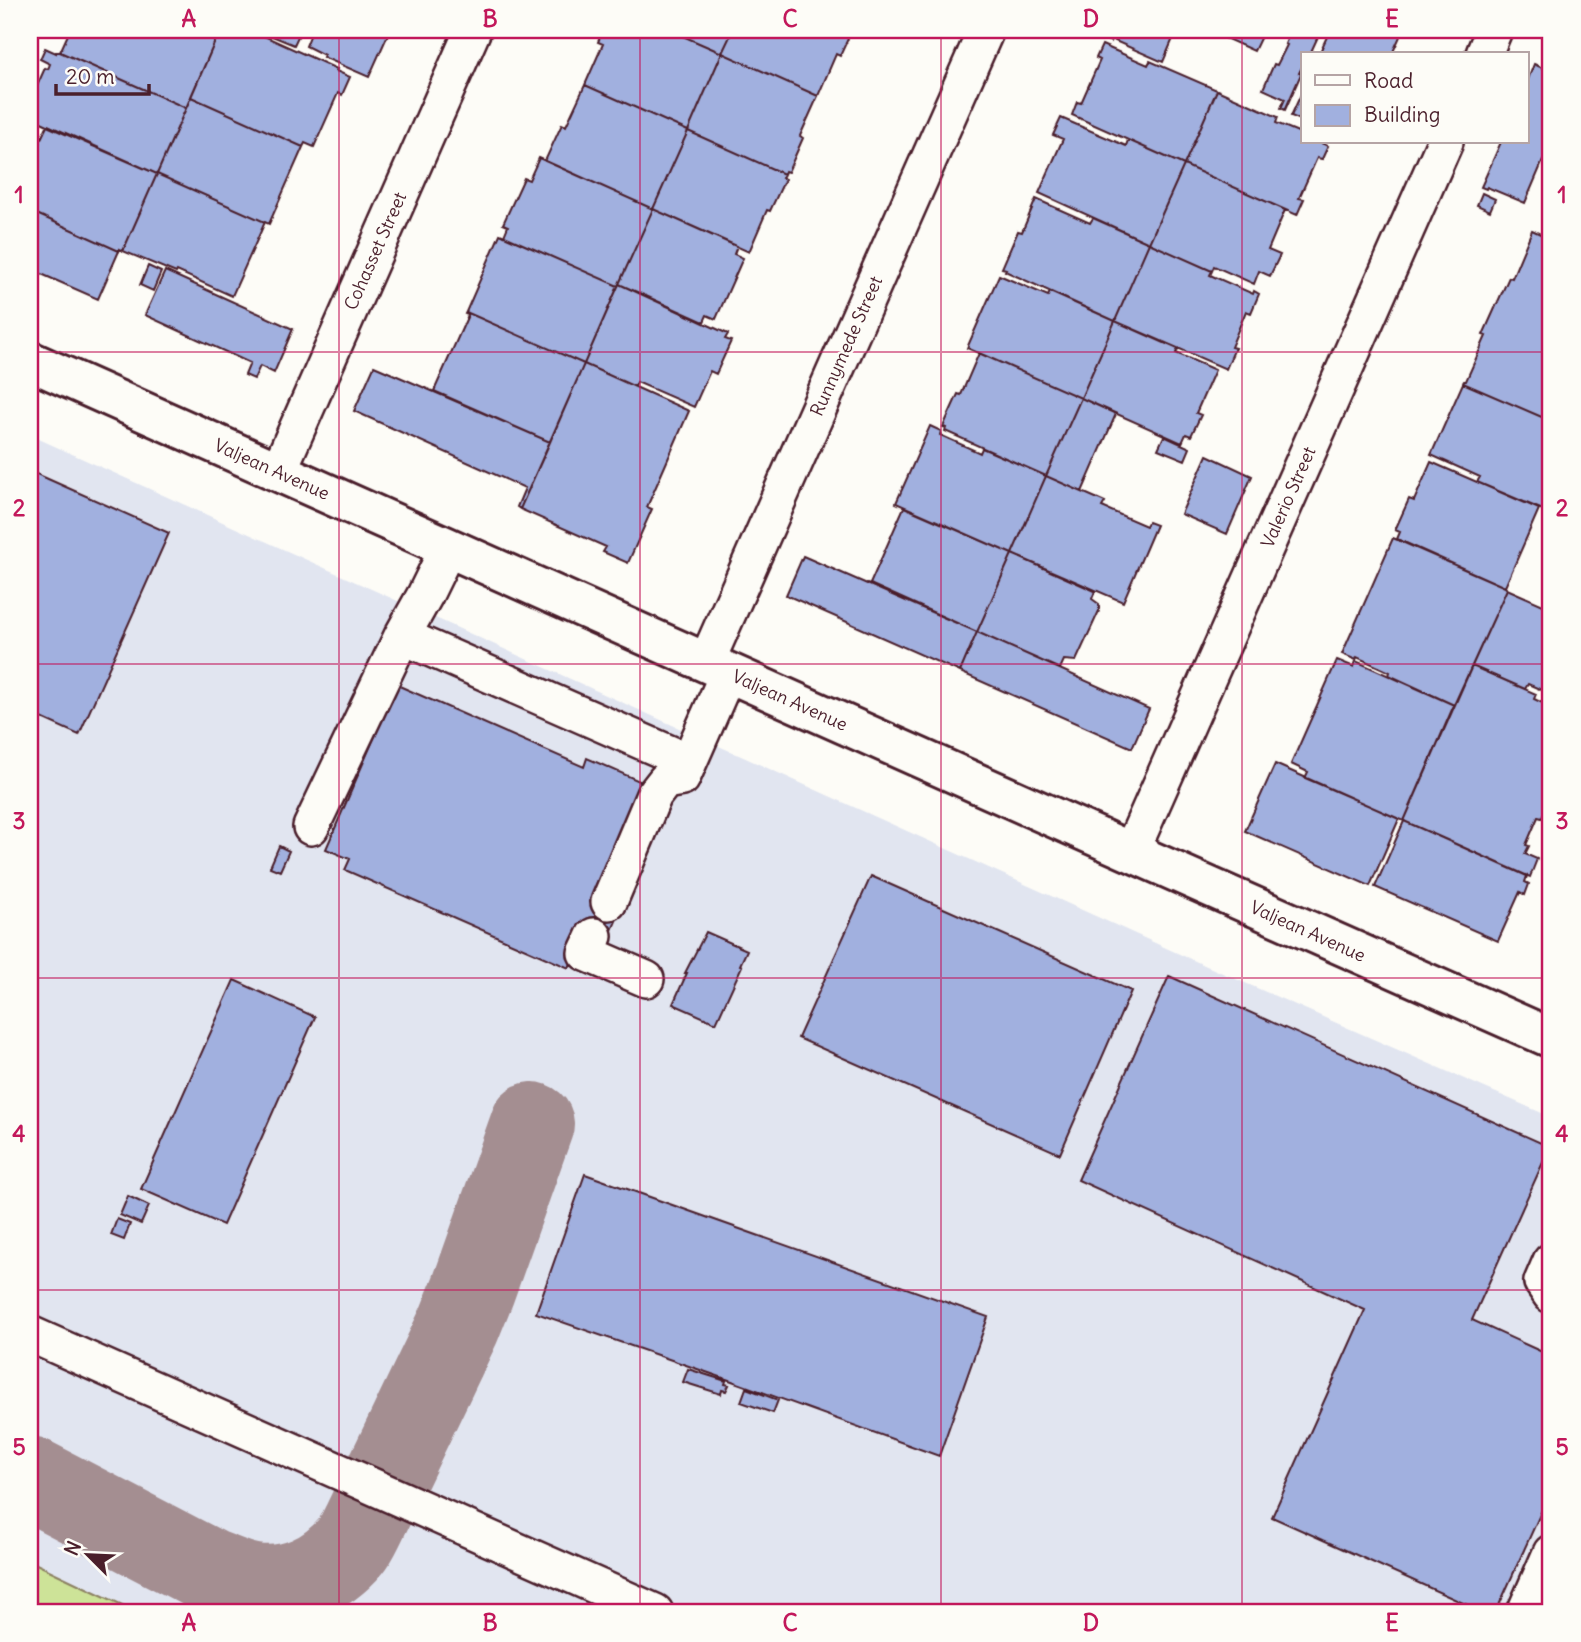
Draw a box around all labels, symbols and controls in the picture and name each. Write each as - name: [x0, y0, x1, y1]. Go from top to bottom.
- text: A: [182, 4, 197, 33]
- text: B: [482, 4, 498, 33]
- text: C: [782, 4, 798, 33]
- text: D: [1083, 4, 1099, 33]
- text: E: [1385, 4, 1399, 33]
- scale bar: [56, 52, 149, 96]
- legend: [1301, 52, 1528, 144]
- text: 20 m: [66, 63, 115, 90]
- text: Road: [1364, 67, 1413, 94]
- text: Building: [1364, 101, 1440, 128]
- text: 1: [14, 180, 24, 209]
- text: 1: [1557, 180, 1567, 209]
- street label: Cohasset Street: [339, 188, 411, 314]
- street label: Runnymede Street: [805, 272, 887, 420]
- street label: Valjean Avenue: [211, 433, 333, 505]
- street label: Valerio Street: [1255, 443, 1321, 551]
- text: 2: [13, 493, 26, 522]
- text: 2: [1556, 493, 1569, 522]
- street label: Valjean Avenue: [729, 664, 851, 736]
- text: 3: [12, 806, 26, 835]
- text: 3: [1555, 806, 1569, 835]
- street label: Valjean Avenue: [1247, 895, 1369, 967]
- text: 4: [12, 1119, 26, 1148]
- text: 4: [1555, 1119, 1569, 1148]
- text: 5: [12, 1432, 26, 1461]
- text: 5: [1555, 1432, 1569, 1461]
- north arrow: [52, 1520, 122, 1590]
- text: N: [59, 1537, 86, 1559]
- text: A: [182, 1608, 197, 1637]
- text: B: [482, 1608, 498, 1637]
- text: C: [782, 1608, 798, 1637]
- text: D: [1083, 1608, 1099, 1637]
- text: E: [1385, 1608, 1399, 1637]

